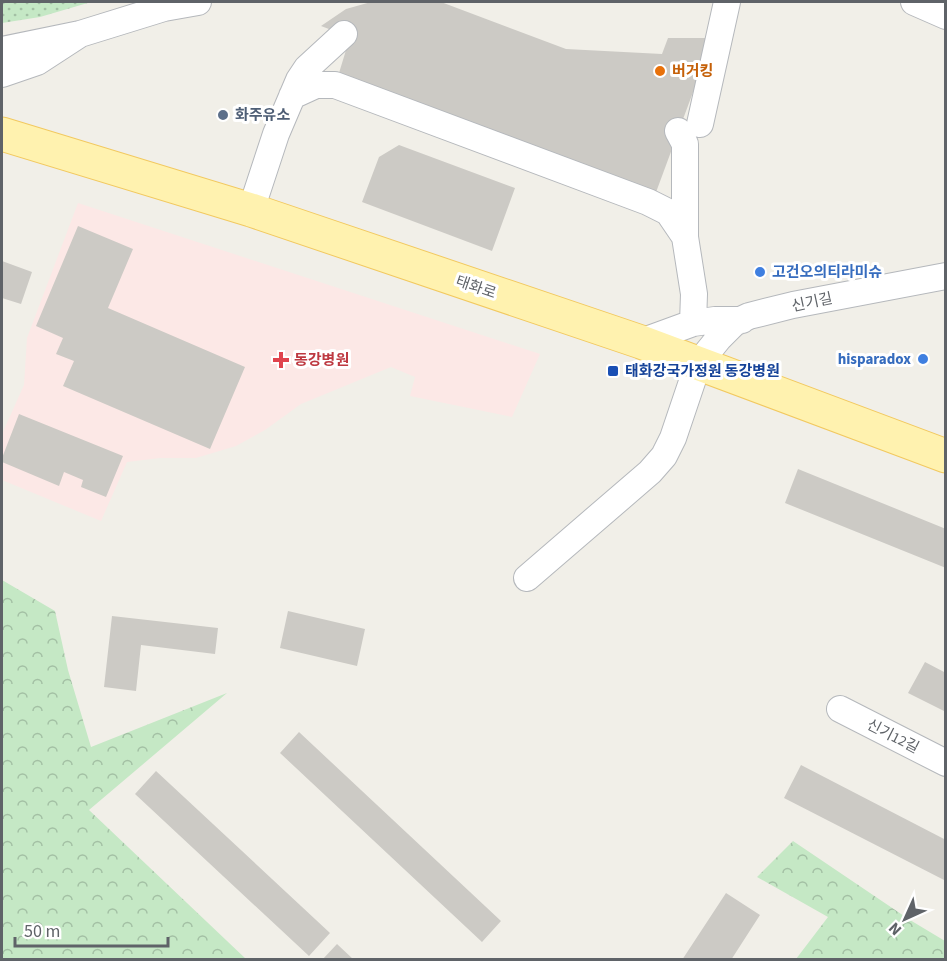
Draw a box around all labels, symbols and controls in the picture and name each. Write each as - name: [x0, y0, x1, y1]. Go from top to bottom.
- place label: 버거킹: [672, 61, 713, 82]
- marker: 버거킹: [653, 64, 667, 78]
- place label: 화주유소: [235, 105, 290, 126]
- marker: 화주유소: [216, 108, 230, 122]
- place label: 고건오의티라미슈: [772, 262, 882, 283]
- marker: 고건오의티라미슈: [753, 265, 767, 279]
- street label: 태화로: [453, 271, 499, 304]
- street label: 신기길: [790, 288, 835, 317]
- place label: hisparadox: [838, 349, 911, 370]
- place label: 동강병원: [294, 350, 349, 371]
- marker: 동강병원: [272, 351, 290, 369]
- marker: hisparadox: [916, 352, 930, 366]
- place label: 태화강국가정원 동강병원: [625, 361, 780, 382]
- marker: 태화강국가정원 동강병원: [606, 364, 620, 378]
- street label: 신기12길: [863, 714, 923, 759]
- north arrow: [875, 889, 935, 949]
- scale bar: [15, 910, 168, 948]
- text: N: [884, 917, 907, 940]
- text: 50 m: [24, 919, 60, 944]

